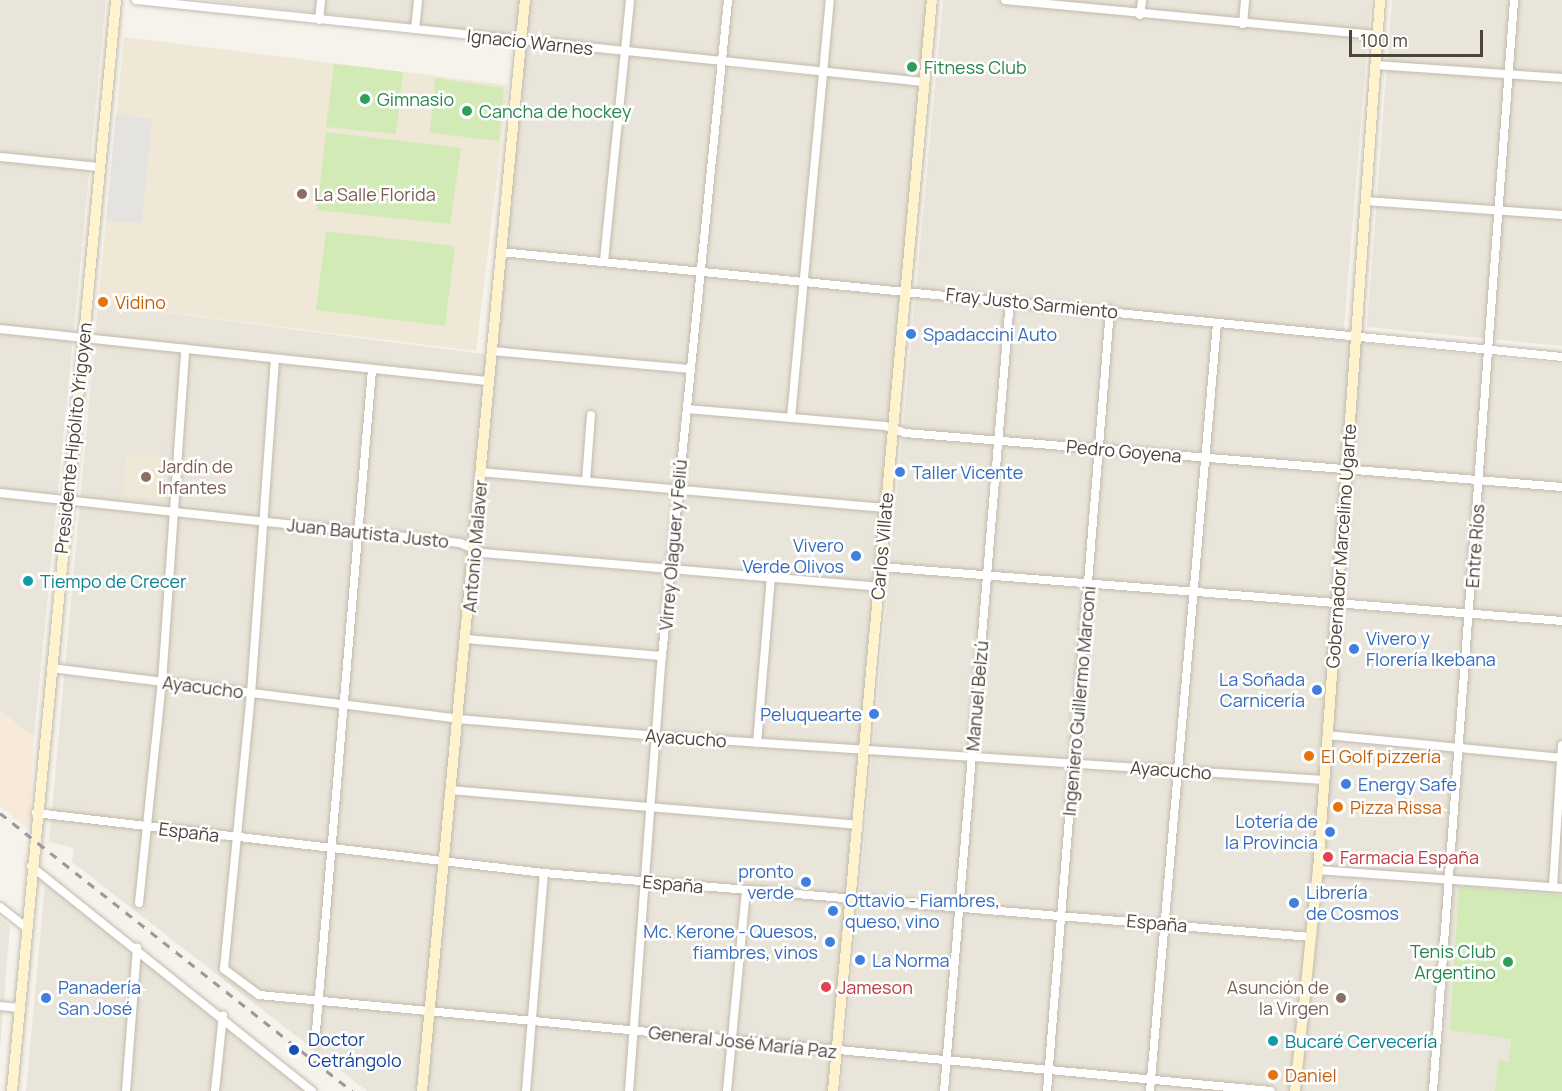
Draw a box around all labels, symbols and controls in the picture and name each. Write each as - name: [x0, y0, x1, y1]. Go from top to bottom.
- scale bar: [1352, 18, 1486, 56]
- street label: Ignacio Warnes: [466, 25, 594, 59]
- text: 100 m: [1360, 28, 1408, 52]
- place label: Fitness Club: [924, 56, 1027, 78]
- marker: Fitness Club: [905, 60, 919, 74]
- place label: Gimnasio: [377, 88, 454, 110]
- marker: Gimnasio: [358, 92, 372, 106]
- place label: Cancha de hockey: [479, 100, 631, 122]
- marker: Cancha de hockey: [460, 104, 474, 118]
- place label: La Salle Florida: [314, 183, 436, 205]
- marker: La Salle Florida: [295, 187, 309, 201]
- street label: Fray Justo Sarmiento: [945, 283, 1119, 323]
- place label: Vidino: [115, 291, 166, 313]
- marker: Vidino: [96, 295, 110, 309]
- street label: Presidente Hipólito Yrigoyen: [50, 321, 96, 555]
- place label: Spadaccini Auto: [923, 323, 1057, 345]
- marker: Spadaccini Auto: [904, 327, 918, 341]
- street label: Gobernador Marcelino Ugarte: [1322, 423, 1360, 669]
- street label: Pedro Goyena: [1065, 435, 1183, 467]
- place label: Jardín de Infantes: [158, 456, 233, 498]
- street label: Virrey Olaguer y Feliú: [655, 459, 691, 631]
- place label: Taller Vicente: [912, 461, 1023, 483]
- marker: Taller Vicente: [893, 465, 907, 479]
- marker: Jardín de Infantes: [139, 470, 153, 484]
- street label: Antonio Malaver: [458, 479, 492, 613]
- street label: Carlos Villate: [867, 491, 897, 601]
- street label: Entre Ríos: [1461, 503, 1489, 589]
- street label: Juan Bautista Justo: [286, 514, 450, 552]
- place label: Vivero Verde Olivos: [742, 535, 844, 578]
- marker: Vivero Verde Olivos: [849, 549, 863, 563]
- place label: Tiempo de Crecer: [40, 570, 187, 592]
- marker: Tiempo de Crecer: [21, 574, 35, 588]
- street label: Ingeniero Guillermo Marconi: [1058, 585, 1100, 817]
- place label: Vivero y Florería Ikebana: [1366, 628, 1496, 670]
- street label: Manuel Belzú: [961, 640, 993, 752]
- marker: Vivero y Florería Ikebana: [1347, 642, 1361, 656]
- place label: La Soñada Carnicería: [1219, 669, 1305, 712]
- street label: Ayacucho: [161, 671, 245, 703]
- marker: La Soñada Carnicería: [1310, 683, 1324, 697]
- place label: Peluquearte: [760, 703, 862, 725]
- marker: Peluquearte: [867, 707, 881, 721]
- street label: Ayacucho: [645, 724, 727, 752]
- place label: El Golf pizzería: [1321, 745, 1441, 767]
- marker: El Golf pizzería: [1302, 749, 1316, 763]
- street label: Ayacucho: [1130, 756, 1212, 784]
- place label: Energy Safe: [1358, 773, 1457, 795]
- marker: Energy Safe: [1339, 777, 1353, 791]
- place label: Pizza Rissa: [1350, 796, 1442, 818]
- marker: Pizza Rissa: [1331, 800, 1345, 814]
- place label: Lotería de la Provincia: [1225, 811, 1318, 854]
- street label: España: [157, 818, 221, 846]
- marker: Lotería de la Provincia: [1323, 825, 1337, 839]
- place label: Farmacia España: [1340, 846, 1479, 868]
- marker: Farmacia España: [1321, 850, 1335, 864]
- place label: pronto verde: [738, 861, 794, 904]
- street label: España: [642, 871, 704, 897]
- marker: pronto verde: [799, 875, 813, 889]
- place label: Librería de Cosmos: [1306, 882, 1399, 924]
- place label: Ottavio - Fiambres, queso, vino: [845, 890, 1000, 932]
- marker: Librería de Cosmos: [1287, 896, 1301, 910]
- marker: Ottavio - Fiambres, queso, vino: [826, 904, 840, 918]
- street label: España: [1126, 910, 1188, 936]
- place label: Mc. Kerone - Quesos, fiambres, vinos: [643, 921, 818, 964]
- marker: Mc. Kerone - Quesos, fiambres, vinos: [823, 935, 837, 949]
- place label: Tenis Club Argentino: [1410, 941, 1496, 984]
- place label: La Norma: [872, 949, 950, 971]
- marker: La Norma: [853, 953, 867, 967]
- marker: Tenis Club Argentino: [1501, 955, 1515, 969]
- place label: Jameson: [838, 976, 913, 998]
- place label: Panadería San José: [58, 977, 141, 1020]
- place label: Asunción de la Virgen: [1227, 977, 1329, 1020]
- marker: Jameson: [819, 980, 833, 994]
- marker: Panadería San José: [39, 991, 53, 1005]
- marker: Asunción de la Virgen: [1334, 991, 1348, 1005]
- street label: General José María Paz: [647, 1021, 839, 1063]
- place label: Doctor Cetrángolo: [308, 1029, 402, 1072]
- place label: Bucaré Cervecería: [1285, 1030, 1437, 1052]
- marker: Bucaré Cervecería: [1266, 1034, 1280, 1048]
- marker: Doctor Cetrángolo: [285, 1041, 303, 1059]
- place label: Daniel: [1285, 1064, 1337, 1086]
- marker: Daniel: [1266, 1068, 1280, 1082]

